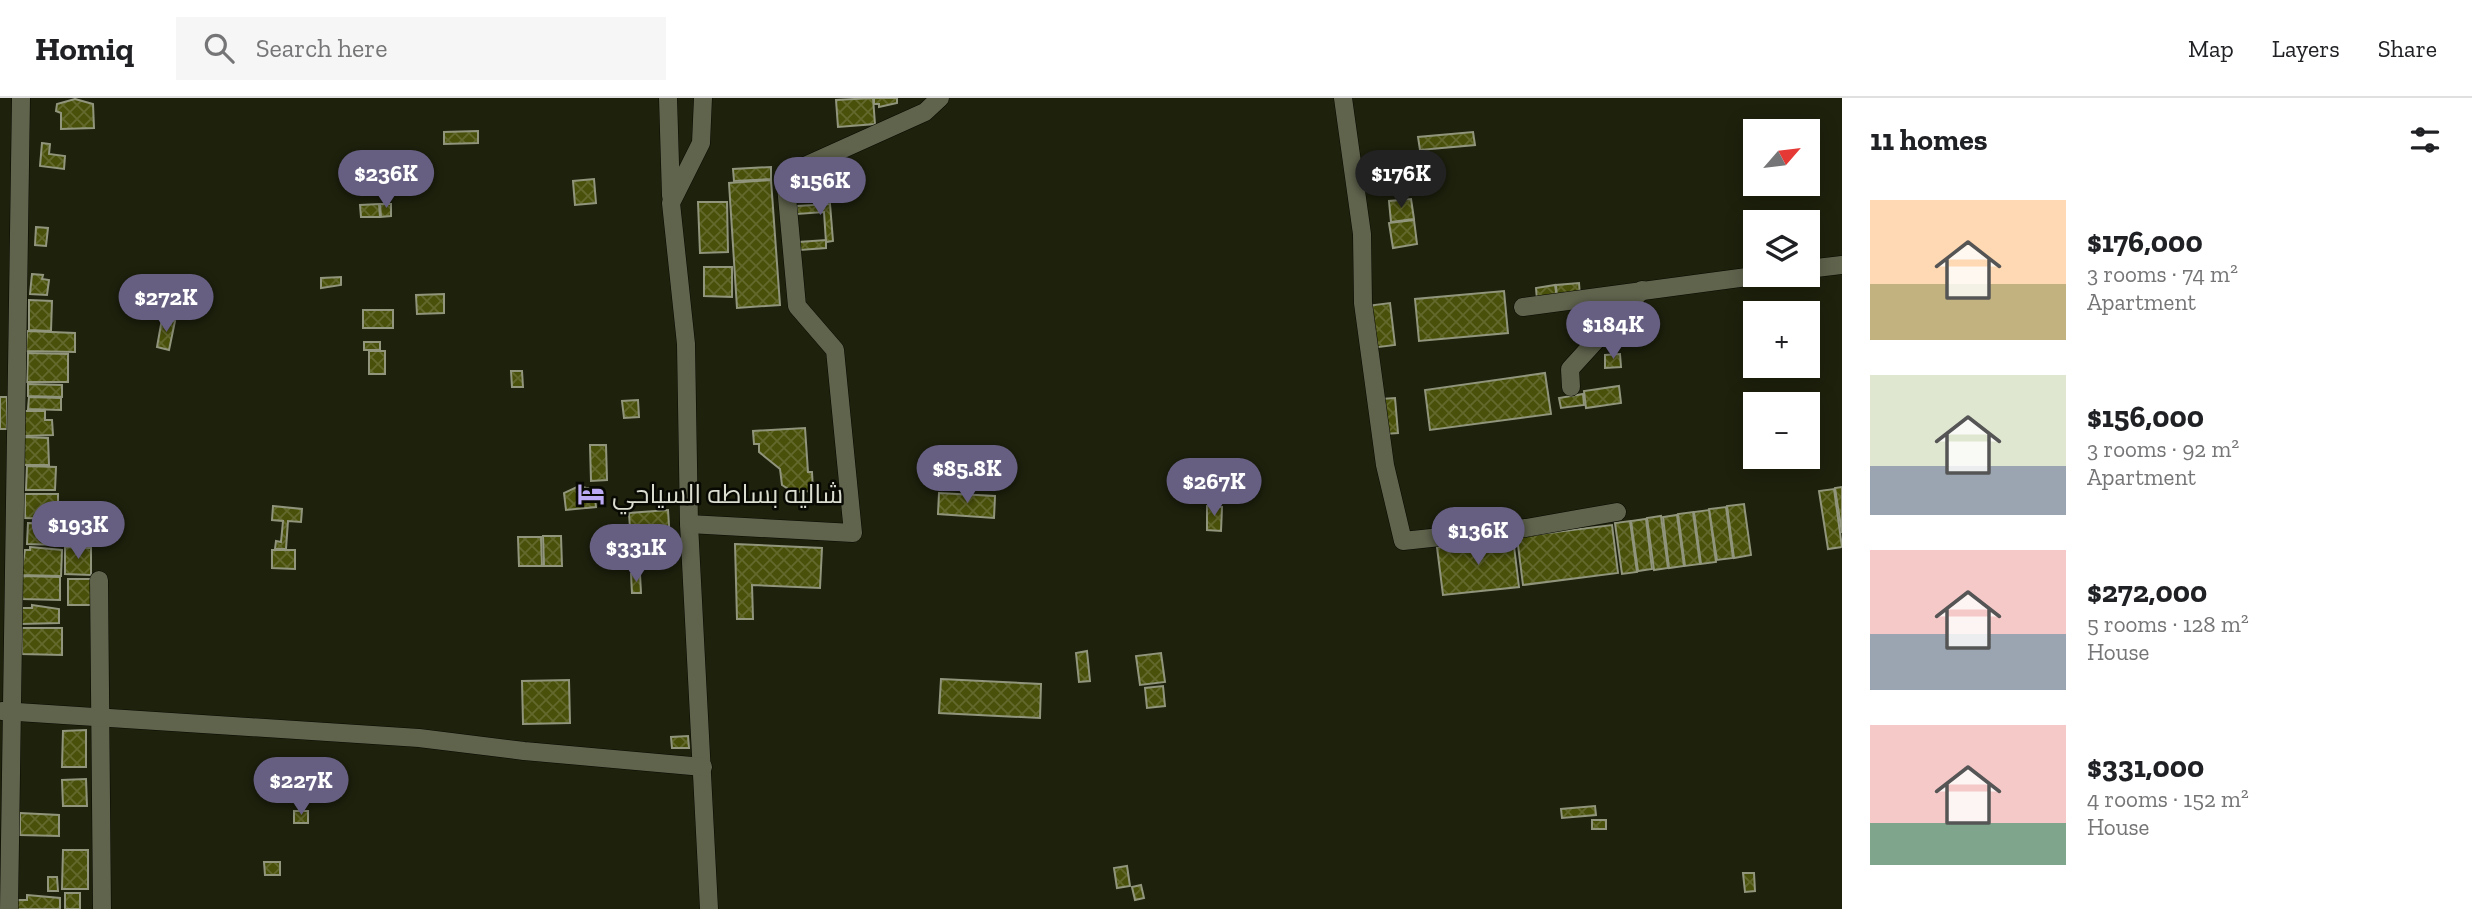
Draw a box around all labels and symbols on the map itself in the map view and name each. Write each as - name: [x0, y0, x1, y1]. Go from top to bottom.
- north arrow: [1743, 119, 1820, 196]
- pin: $236K: [337, 150, 435, 210]
- pin: $176K: [1352, 150, 1450, 210]
- pin: $156K: [771, 158, 869, 217]
- pin: $272K: [117, 274, 215, 334]
- pin: $184K: [1564, 302, 1662, 361]
- pin: $85.8K: [910, 446, 1024, 505]
- pin: $267K: [1165, 458, 1263, 518]
- place label: شاليه بساطه السياحي: [612, 478, 843, 515]
- hotel icon: شاليه بساطه السياحي: [576, 479, 606, 509]
- pin: $193K: [29, 502, 127, 561]
- pin: $136K: [1429, 508, 1527, 567]
- pin: $331K: [587, 524, 685, 584]
- pin: $227K: [252, 758, 350, 817]

